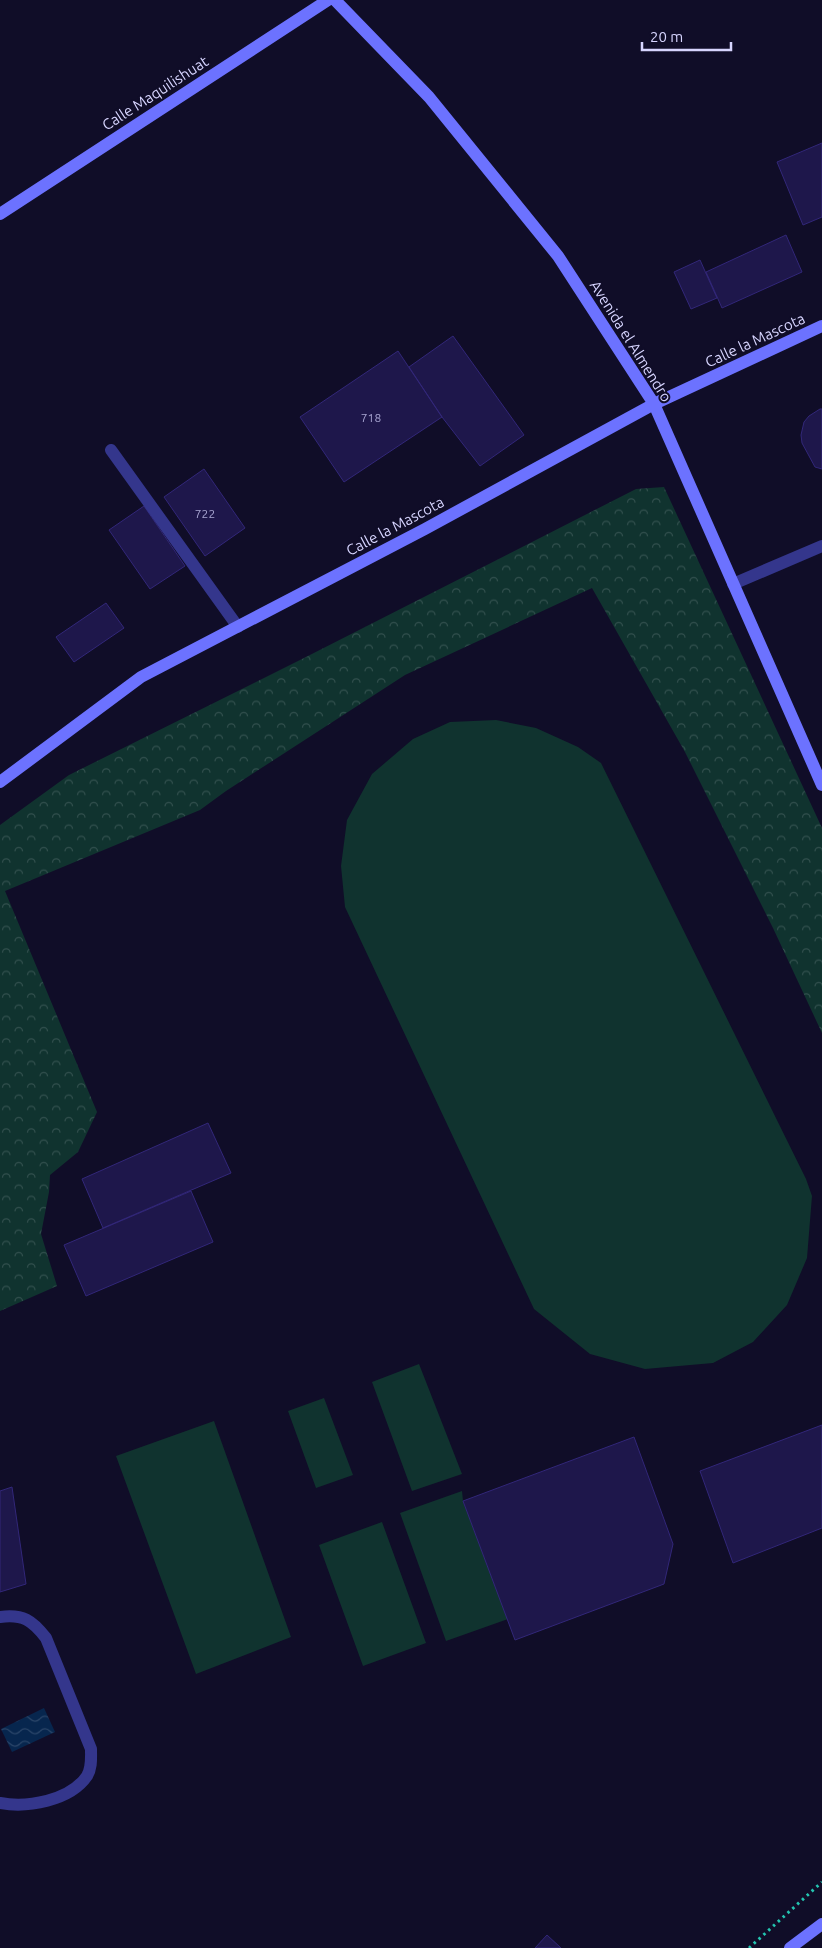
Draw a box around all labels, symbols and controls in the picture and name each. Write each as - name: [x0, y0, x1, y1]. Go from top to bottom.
- scale bar: [642, 20, 731, 52]
- text: 20 m: [650, 28, 683, 45]
- street label: Calle Maquilishuat: [99, 52, 211, 134]
- street label: Avenida el Almendro: [587, 277, 675, 405]
- street label: Calle la Mascota: [702, 309, 808, 371]
- house number: 718: [361, 411, 381, 424]
- street label: Calle la Mascota: [343, 493, 447, 559]
- house number: 722: [195, 507, 215, 520]

